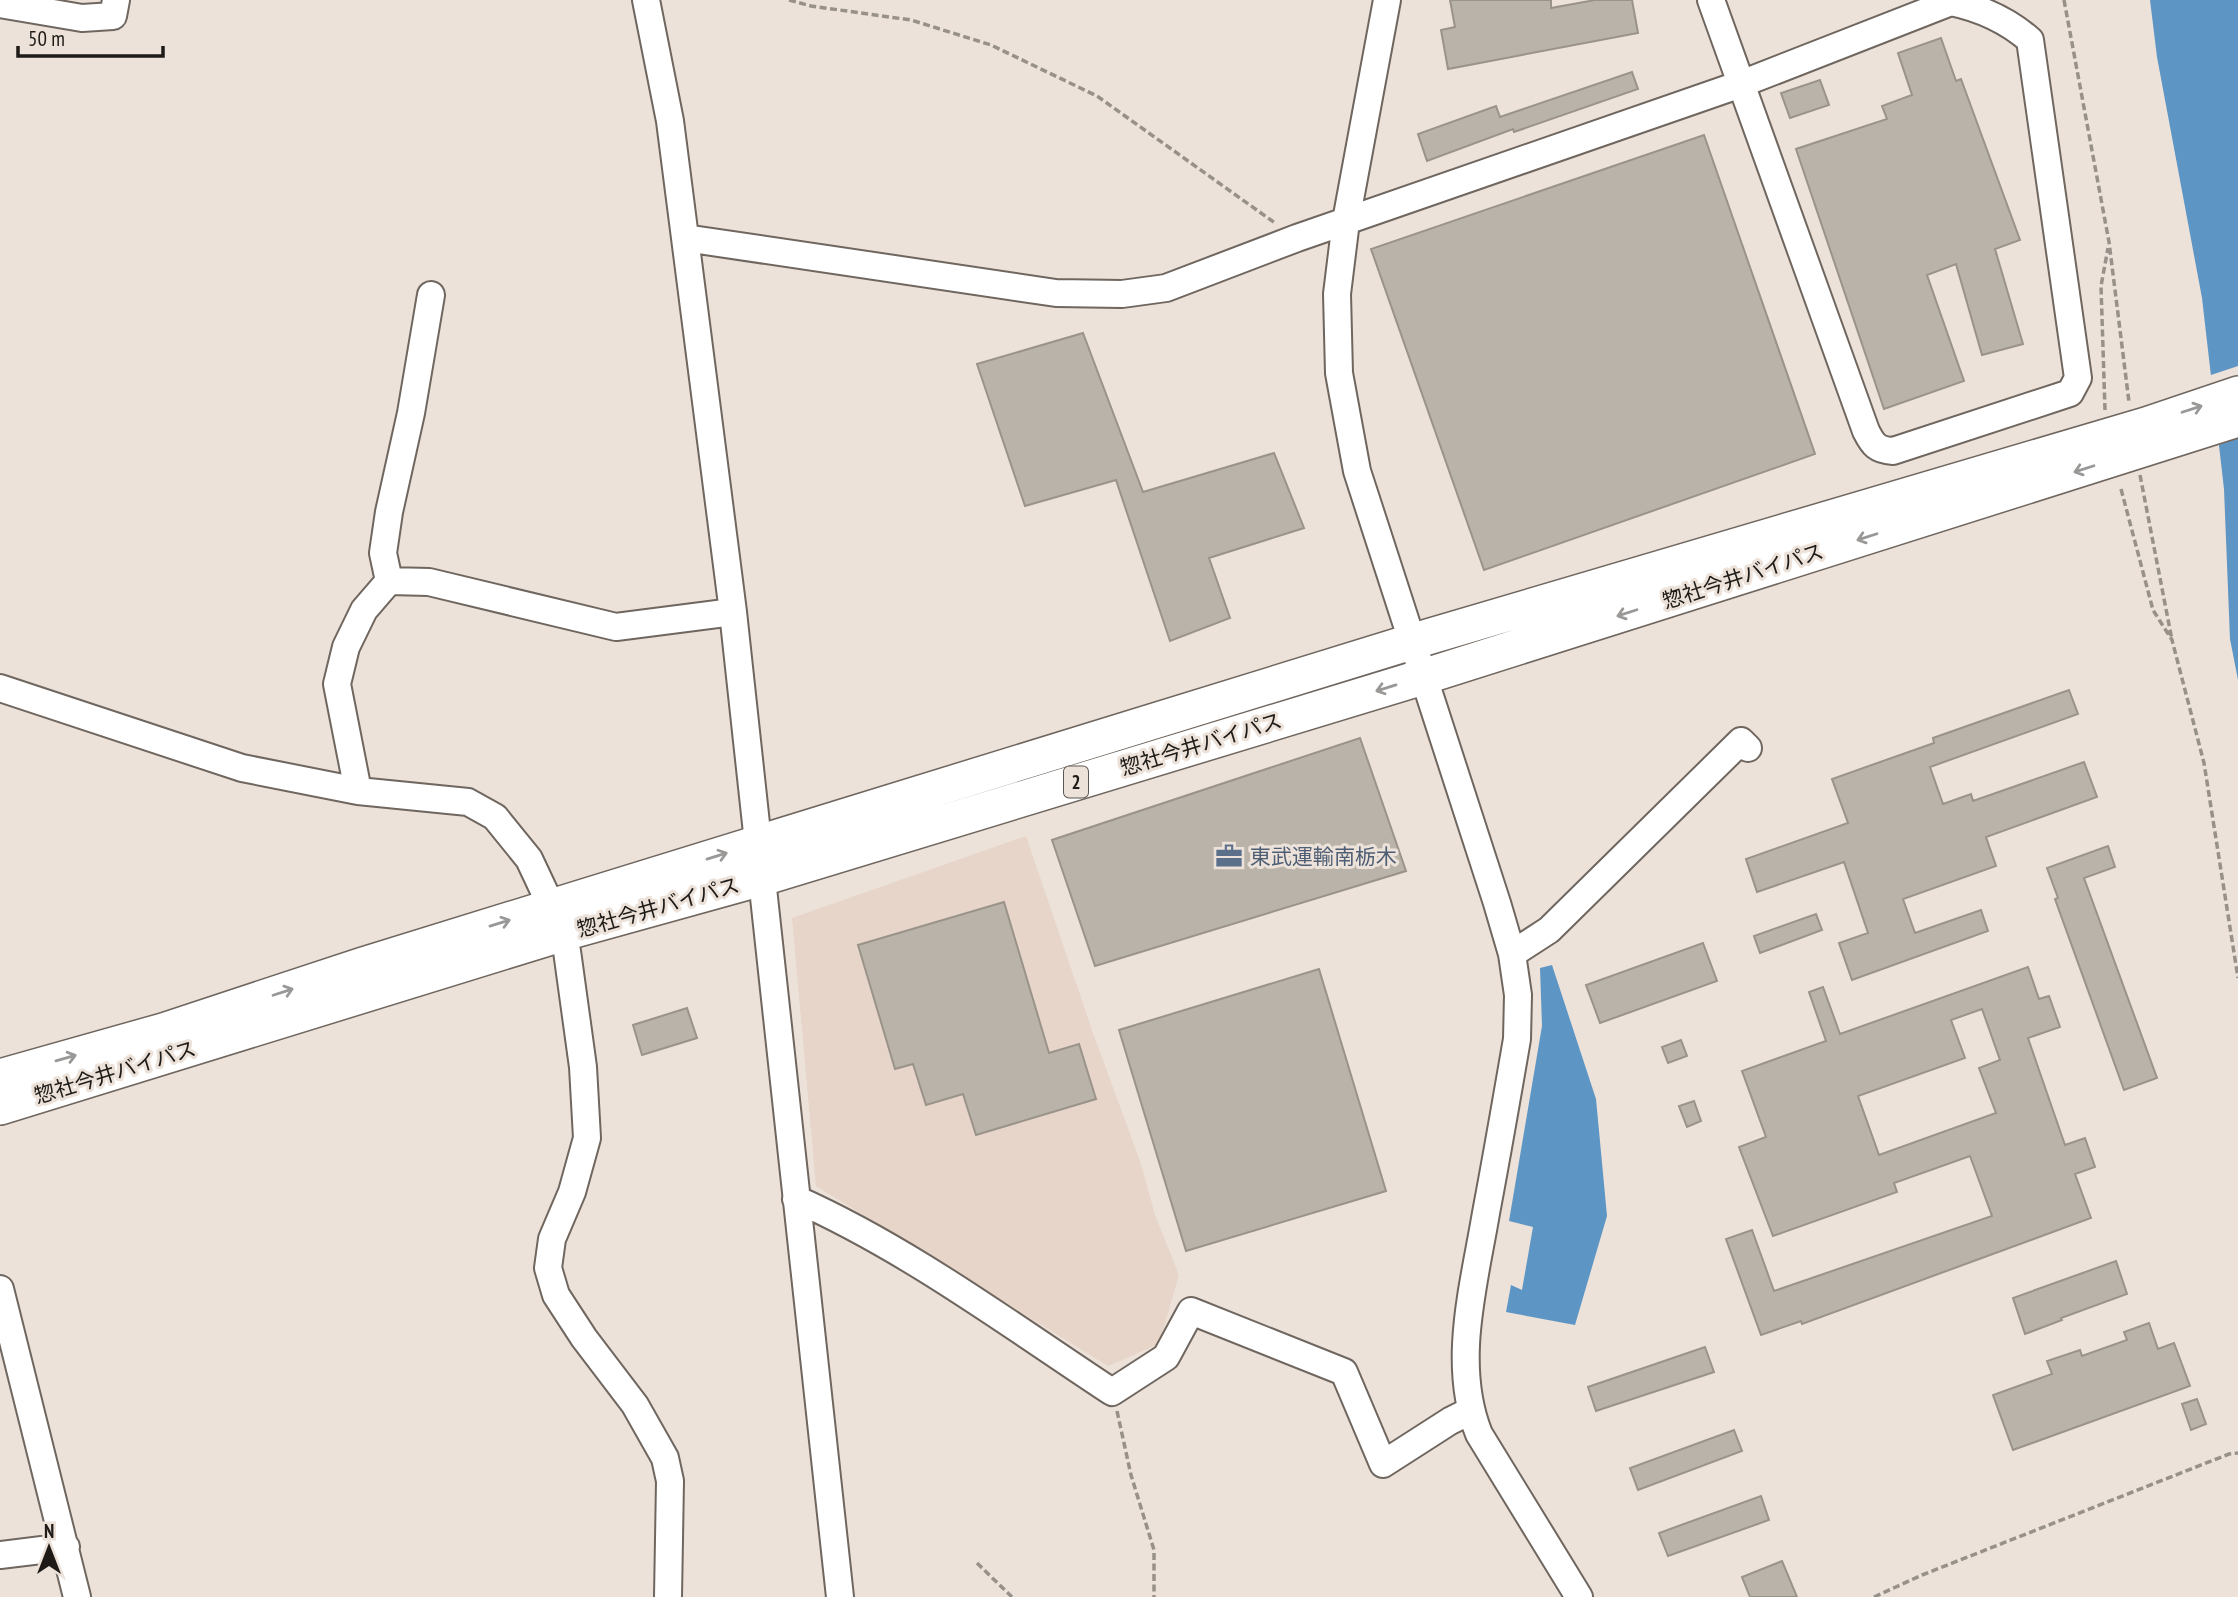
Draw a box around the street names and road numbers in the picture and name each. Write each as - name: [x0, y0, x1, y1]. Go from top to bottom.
- street label: 惣社今井バイパス: [1659, 537, 1827, 615]
- street label: 惣社今井バイパス: [1117, 707, 1285, 781]
- road number: 2: [1064, 766, 1088, 797]
- street label: 惣社今井バイパス: [574, 871, 742, 943]
- street label: 惣社今井バイパス: [31, 1035, 199, 1109]

